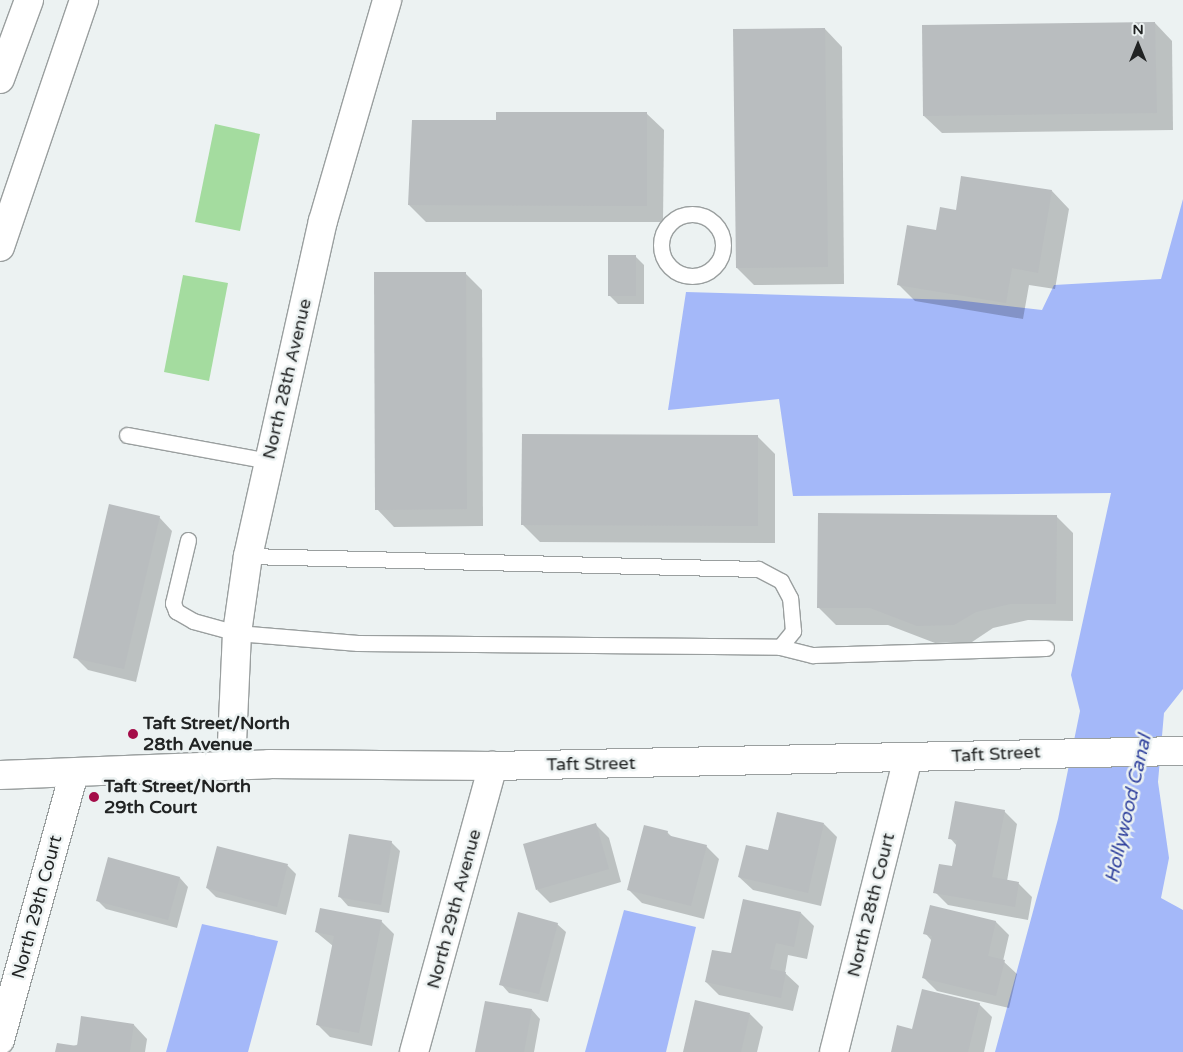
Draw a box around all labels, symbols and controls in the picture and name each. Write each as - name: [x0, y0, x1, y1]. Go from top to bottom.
- north arrow: [1113, 20, 1163, 70]
- text: N: [1132, 21, 1144, 38]
- street label: North 28th Avenue: [258, 297, 316, 461]
- place label: Taft Street/North 28th Avenue: [143, 713, 290, 756]
- marker: Taft Street/North 28th Avenue: [127, 728, 139, 740]
- water label: Hollywood Canal: [1101, 733, 1157, 885]
- street label: Taft Street: [951, 741, 1041, 767]
- street label: Taft Street: [546, 752, 636, 776]
- place label: Taft Street/North 29th Court: [104, 776, 251, 819]
- marker: Taft Street/North 29th Court: [88, 791, 100, 803]
- street label: North 29th Avenue: [422, 827, 486, 991]
- street label: North 28th Court: [843, 831, 899, 979]
- street label: North 29th Court: [7, 833, 67, 981]

